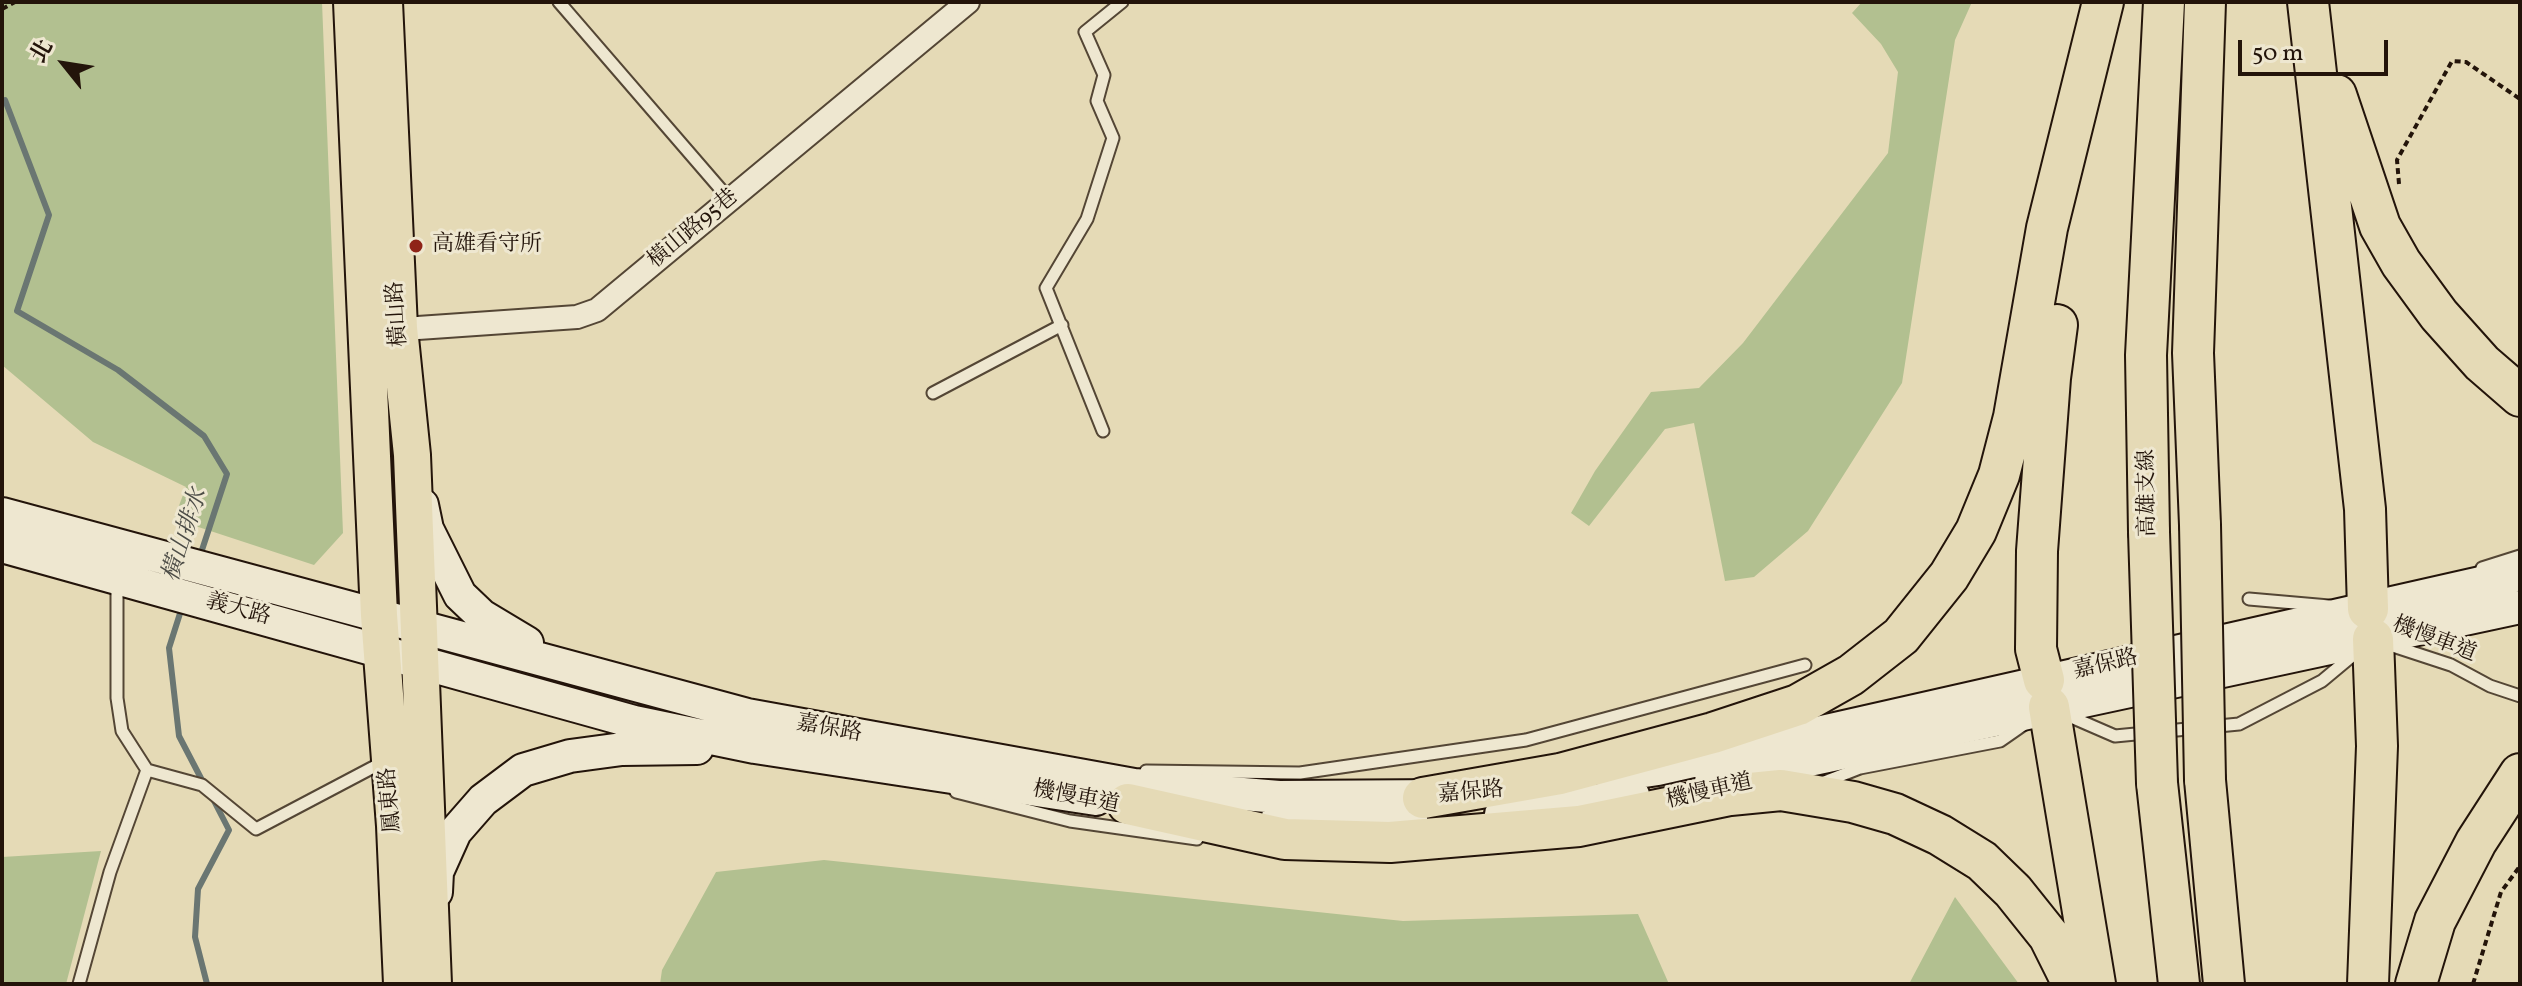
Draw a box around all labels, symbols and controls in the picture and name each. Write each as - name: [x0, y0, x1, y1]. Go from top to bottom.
- north arrow: [24, 24, 104, 104]
- scale bar: [2242, 24, 2392, 74]
- text: 北: [24, 34, 62, 69]
- text: 50 m: [2252, 37, 2304, 71]
- street label: 橫山路95巷: [643, 185, 745, 275]
- place label: 高雄看守所: [432, 233, 542, 259]
- marker: 高雄看守所: [407, 237, 425, 255]
- street label: 橫山路: [384, 280, 414, 348]
- street label: 高雄支線: [2135, 449, 2163, 537]
- water label: 橫山排水: [158, 486, 216, 586]
- street label: 義大路: [203, 590, 273, 632]
- street label: 機慢車道: [2388, 613, 2480, 669]
- street label: 嘉保路: [2071, 646, 2141, 686]
- street label: 嘉保路: [794, 711, 864, 749]
- street label: 鳳東路: [376, 766, 408, 834]
- street label: 機慢車道: [1664, 770, 1756, 816]
- street label: 機慢車道: [1030, 778, 1122, 820]
- street label: 嘉保路: [1437, 778, 1505, 810]

